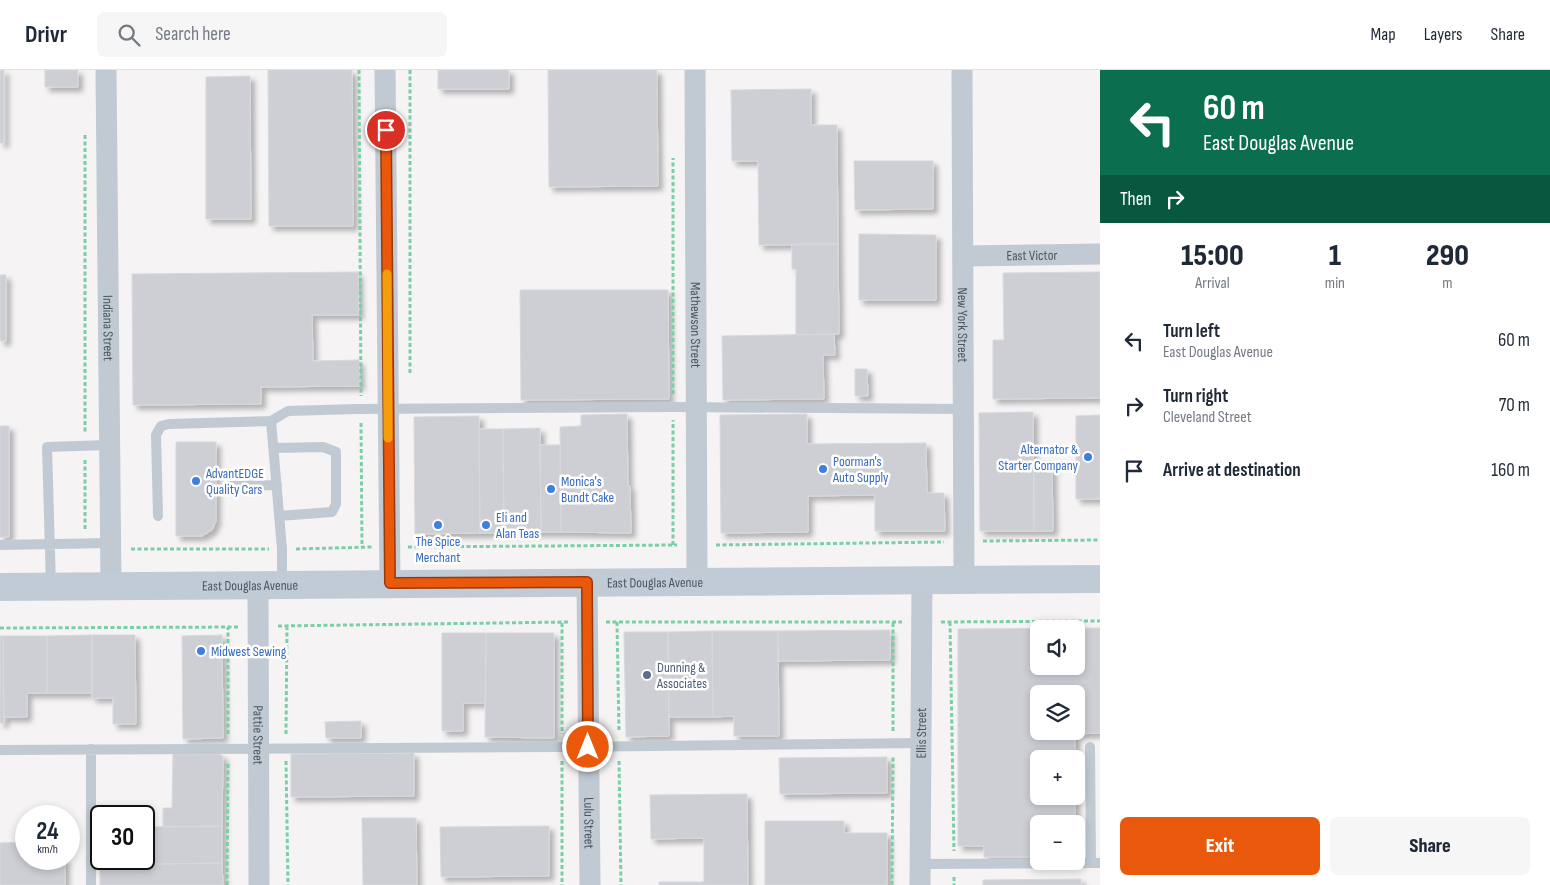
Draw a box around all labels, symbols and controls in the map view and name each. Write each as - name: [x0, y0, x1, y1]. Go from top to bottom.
- search box: [97, 12, 447, 57]
- text: Drivr: [25, 20, 67, 49]
- icon: search: [115, 21, 143, 49]
- text: Search here: [155, 23, 231, 46]
- text: Map: [1371, 24, 1396, 45]
- text: Layers: [1424, 24, 1463, 45]
- text: Share: [1491, 24, 1525, 45]
- text: 60 m: [1203, 87, 1265, 130]
- icon: left: [1120, 90, 1185, 155]
- pin: [365, 109, 407, 151]
- icon: arrive: [372, 116, 400, 144]
- text: East Douglas Avenue: [1203, 130, 1354, 157]
- icon: right: [1161, 185, 1189, 213]
- text: Then: [1120, 188, 1151, 211]
- text: 15:00: [1181, 238, 1244, 274]
- text: 1: [1329, 238, 1341, 274]
- text: 290: [1426, 238, 1469, 274]
- street label: East Victor: [1006, 246, 1058, 264]
- text: Arrival: [1195, 274, 1230, 293]
- text: min: [1325, 274, 1345, 293]
- text: m: [1442, 274, 1453, 293]
- street label: Mathewson Street: [687, 282, 705, 368]
- street label: New York Street: [954, 287, 972, 363]
- street label: Indiana Street: [100, 295, 117, 361]
- text: Turn left: [1163, 320, 1220, 343]
- icon: left: [1120, 327, 1148, 355]
- text: 60 m: [1498, 329, 1530, 352]
- text: East Douglas Avenue: [1163, 343, 1273, 362]
- text: Turn right: [1163, 385, 1228, 408]
- icon: right: [1120, 392, 1148, 420]
- text: 70 m: [1499, 394, 1530, 417]
- text: Cleveland Street: [1163, 408, 1252, 427]
- place label: Alternator & Starter Company: [998, 441, 1079, 474]
- marker: Alternator & Starter Company: [1082, 451, 1094, 463]
- place label: Poorman's Auto Supply: [832, 453, 889, 486]
- icon: arrive: [1120, 457, 1148, 485]
- text: Arrive at destination: [1163, 459, 1301, 482]
- text: 160 m: [1491, 459, 1530, 482]
- marker: Poorman's Auto Supply: [817, 463, 829, 475]
- place label: AdvantEDGE Quality Cars: [205, 465, 264, 498]
- place label: Monica's Bundt Cake: [561, 473, 614, 506]
- marker: AdvantEDGE Quality Cars: [190, 475, 202, 487]
- marker: Monica's Bundt Cake: [545, 483, 557, 495]
- place label: Eli and Alan Teas: [495, 509, 539, 542]
- marker: The Spice Merchant: [432, 519, 444, 531]
- marker: Eli and Alan Teas: [480, 519, 492, 531]
- place label: The Spice Merchant: [415, 533, 461, 566]
- street label: East Douglas Avenue: [607, 573, 703, 591]
- street label: East Douglas Avenue: [202, 576, 298, 594]
- map controls: [1030, 620, 1085, 870]
- button: sound: [1030, 620, 1085, 675]
- place label: Midwest Sewing: [211, 643, 287, 660]
- marker: Midwest Sewing: [195, 645, 207, 657]
- place label: Dunning & Associates: [656, 659, 707, 692]
- marker: Dunning & Associates: [641, 669, 653, 681]
- button: layers: [1030, 685, 1085, 740]
- street label: Pattie Street: [250, 705, 267, 765]
- street label: Ellis Street: [912, 708, 930, 758]
- position arrow: [561, 720, 613, 772]
- button: +: [1030, 750, 1085, 805]
- street label: Lulu Street: [581, 797, 598, 849]
- speed limit sign: 30: [90, 805, 155, 870]
- button: −: [1030, 815, 1085, 870]
- text: 24: [36, 816, 59, 847]
- button: Exit: [1120, 817, 1320, 875]
- button: Share: [1330, 817, 1530, 875]
- text: km/h: [37, 842, 58, 857]

